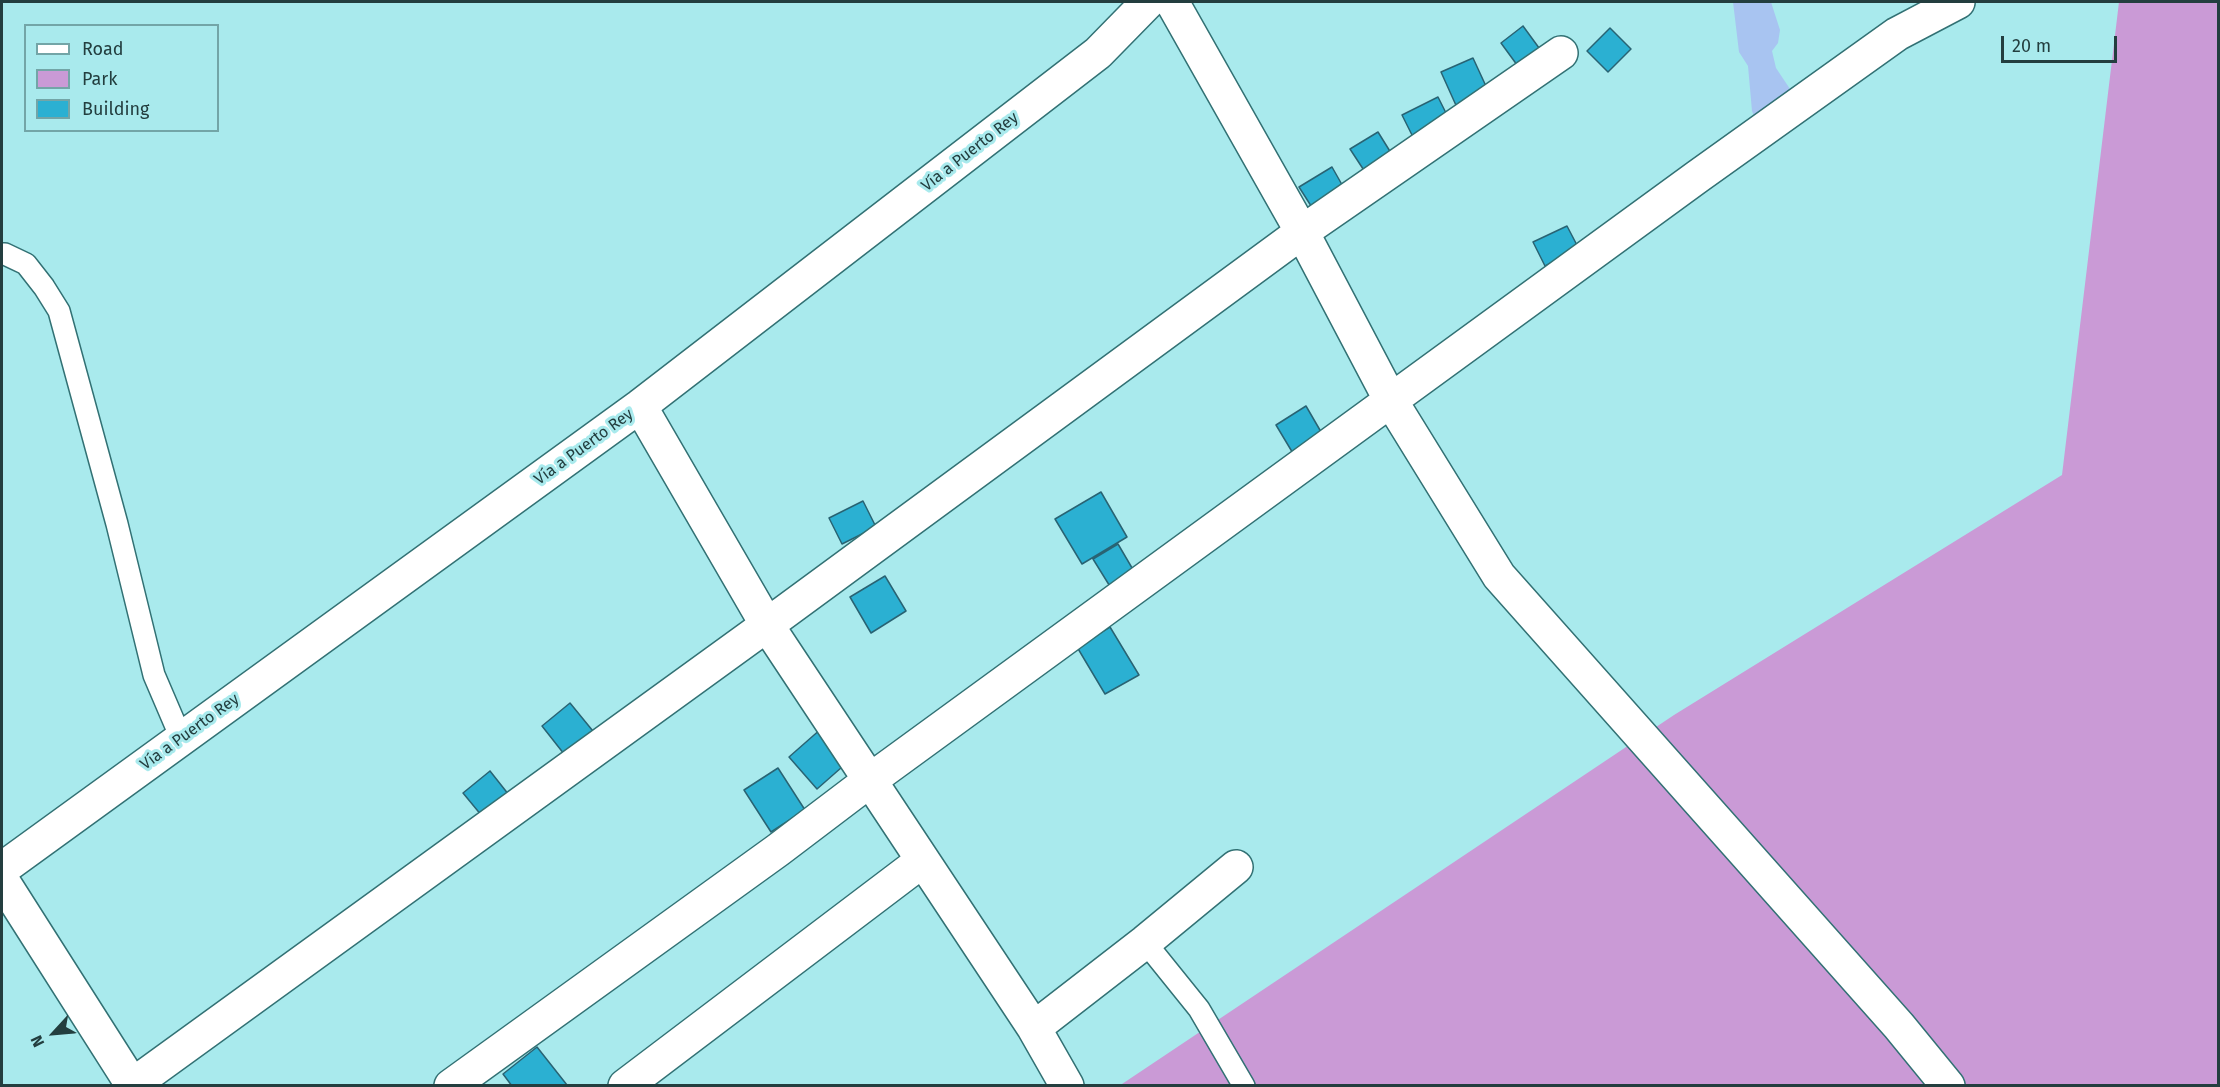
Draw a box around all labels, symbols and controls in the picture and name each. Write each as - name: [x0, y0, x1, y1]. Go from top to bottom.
- legend: [24, 24, 219, 132]
- scale bar: [2004, 24, 2120, 62]
- text: 20 m: [2012, 35, 2051, 57]
- text: Road: [82, 38, 124, 60]
- text: Park: [82, 68, 117, 90]
- text: Building: [82, 98, 149, 120]
- street label: Vía a Puerto Rey: [918, 108, 1022, 196]
- street label: Vía a Puerto Rey: [531, 405, 637, 489]
- street label: Vía a Puerto Rey: [137, 690, 243, 774]
- north arrow: [24, 1003, 84, 1063]
- text: N: [27, 1032, 48, 1050]

